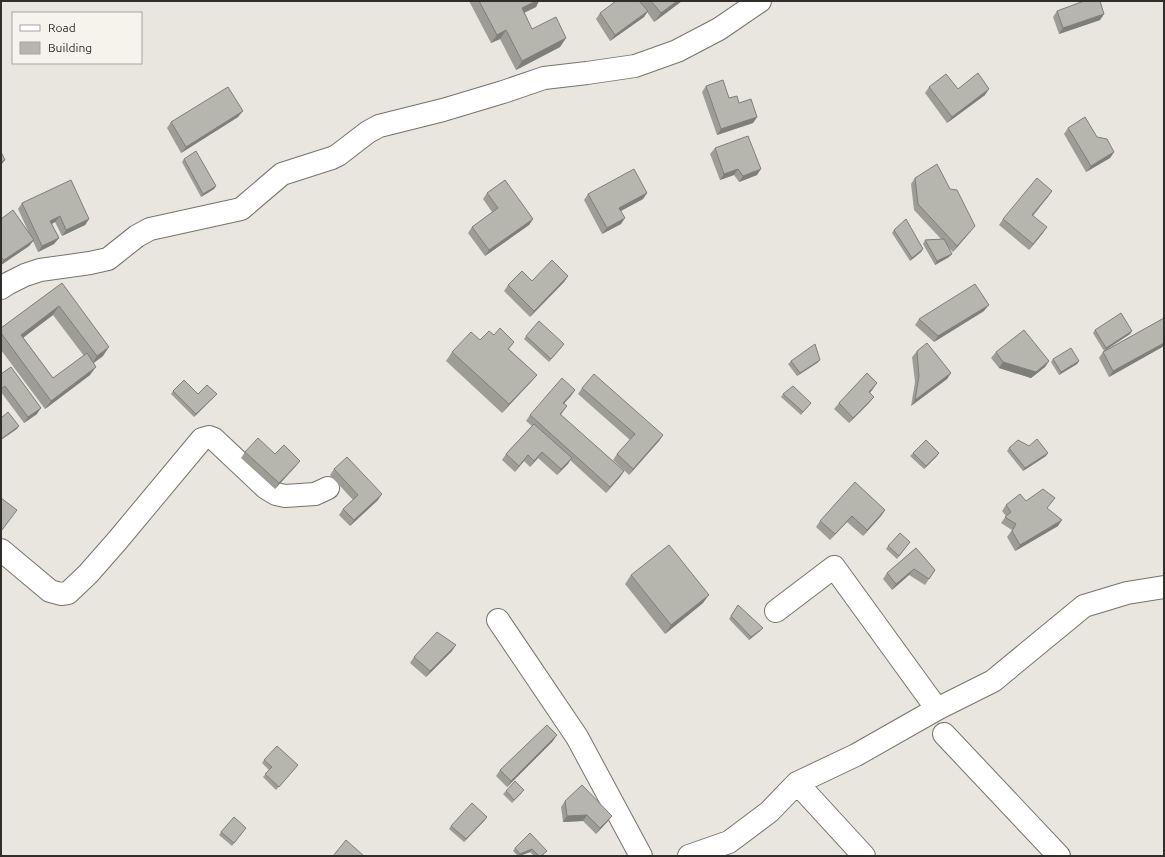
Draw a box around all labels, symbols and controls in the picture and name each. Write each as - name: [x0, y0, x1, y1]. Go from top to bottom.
- legend: [12, 12, 142, 64]
- text: Road: [48, 21, 76, 34]
- text: Building: [48, 41, 92, 54]

